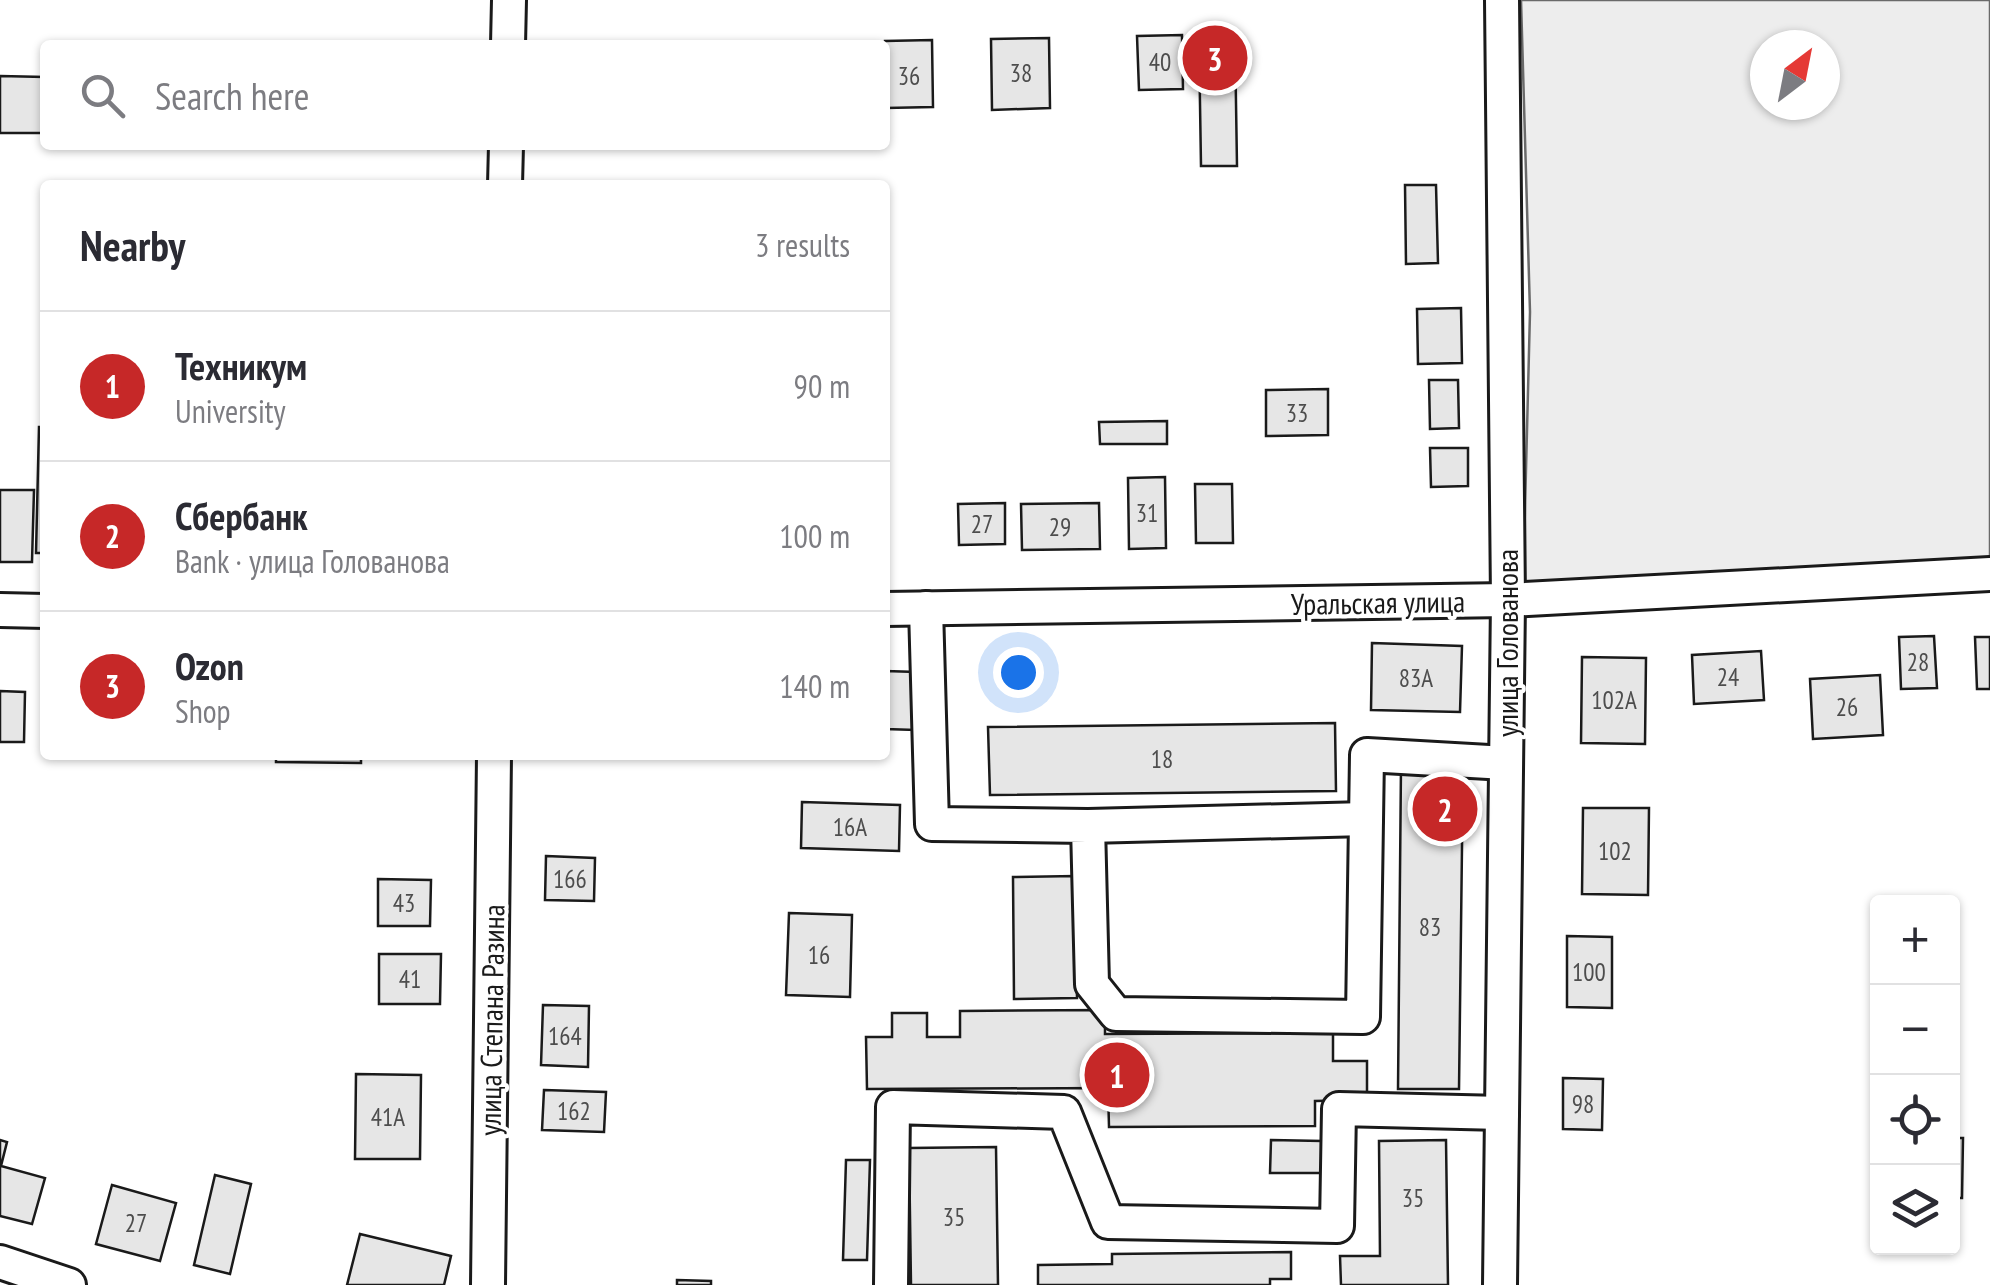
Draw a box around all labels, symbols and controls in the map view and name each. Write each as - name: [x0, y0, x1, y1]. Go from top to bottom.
- pin: 3: [1182, 20, 1248, 96]
- north arrow: [1750, 30, 1840, 120]
- search box: [40, 40, 890, 150]
- house number: 40: [1149, 46, 1171, 78]
- house number: 38: [1010, 57, 1032, 89]
- house number: 36: [898, 60, 920, 92]
- icon: search: [75, 68, 130, 123]
- text: Search here: [155, 71, 309, 120]
- text: Nearby: [80, 218, 185, 273]
- text: 3 results: [755, 224, 850, 266]
- text: Техникум: [175, 341, 307, 390]
- text: 1: [105, 365, 120, 407]
- text: 90 m: [794, 365, 850, 407]
- text: University: [175, 390, 285, 432]
- house number: 33: [1286, 397, 1308, 429]
- text: Сбербанк: [175, 491, 308, 540]
- house number: 31: [1136, 497, 1158, 529]
- house number: 27: [971, 508, 993, 540]
- house number: 29: [1049, 511, 1071, 543]
- text: 2: [105, 515, 120, 557]
- text: 100 m: [779, 515, 850, 557]
- text: Bank · улица Голованова: [175, 540, 450, 582]
- street label: улица Голованова: [1487, 549, 1526, 737]
- street label: Уральская улица: [1291, 581, 1465, 623]
- text: Ozon: [175, 641, 244, 690]
- house number: 28: [1907, 646, 1929, 678]
- your location: [993, 647, 1044, 698]
- house number: 24: [1717, 661, 1739, 693]
- house number: 83А: [1399, 662, 1433, 694]
- text: 3: [105, 665, 120, 707]
- text: 140 m: [779, 665, 850, 707]
- house number: 102А: [1591, 684, 1637, 716]
- text: Shop: [175, 690, 231, 732]
- house number: 26: [1836, 691, 1858, 723]
- house number: 18: [1151, 743, 1173, 775]
- pin: 2: [1412, 772, 1478, 846]
- house number: 16А: [833, 811, 867, 843]
- house number: 102: [1598, 835, 1632, 867]
- house number: 166: [553, 863, 587, 895]
- house number: 43: [393, 887, 415, 919]
- map controls: [1870, 895, 1960, 1255]
- button: +: [1870, 895, 1960, 985]
- street label: улица Степана Разина: [469, 904, 513, 1136]
- house number: 83: [1419, 911, 1441, 943]
- house number: 16: [808, 939, 830, 971]
- house number: 100: [1572, 956, 1606, 988]
- house number: 41: [399, 963, 421, 995]
- button: −: [1870, 985, 1960, 1075]
- house number: 164: [548, 1020, 582, 1052]
- pin: 1: [1084, 1038, 1150, 1112]
- button: locate: [1870, 1075, 1960, 1165]
- house number: 98: [1572, 1088, 1594, 1120]
- house number: 162: [557, 1095, 591, 1127]
- house number: 41А: [371, 1101, 405, 1133]
- button: layers: [1870, 1165, 1960, 1255]
- house number: 35: [1402, 1182, 1424, 1214]
- house number: 35: [943, 1201, 965, 1233]
- house number: 27: [125, 1207, 147, 1239]

